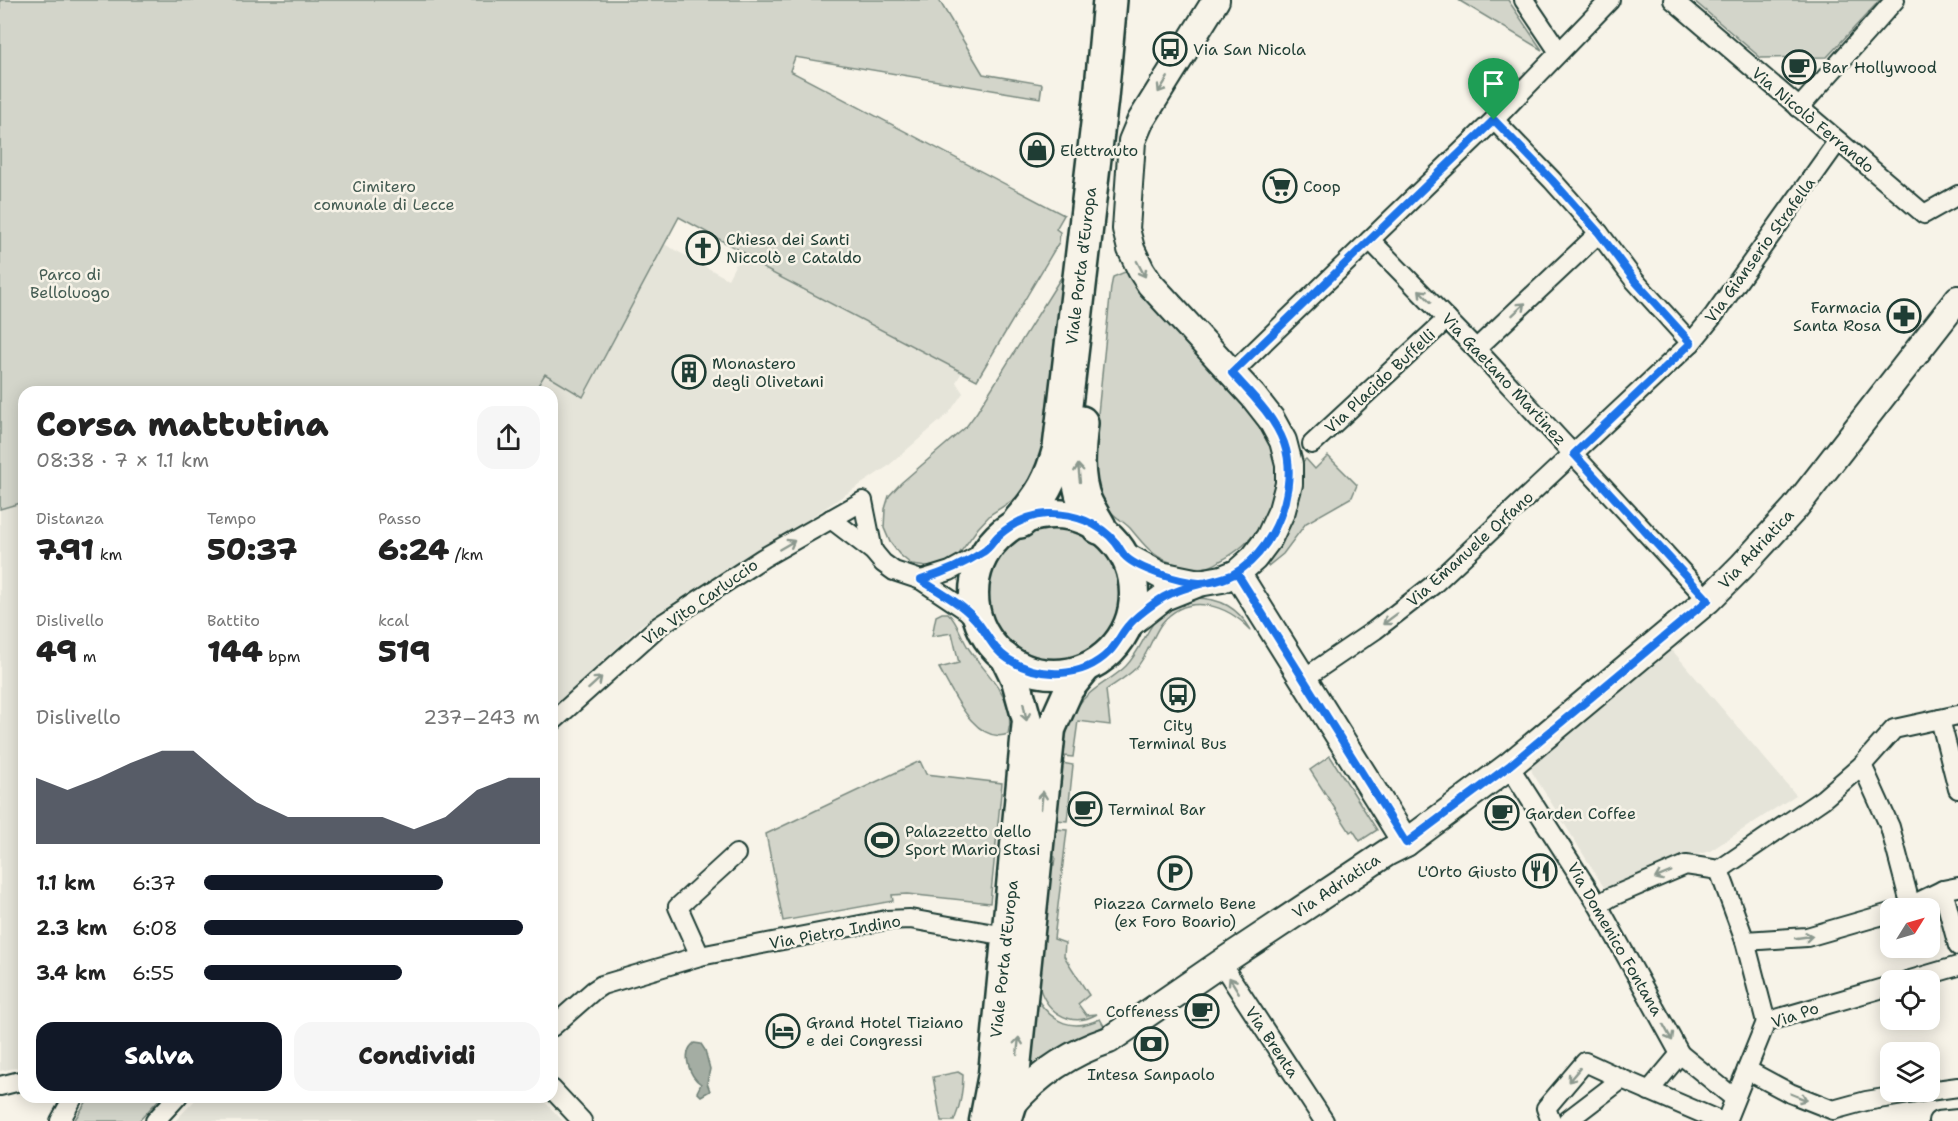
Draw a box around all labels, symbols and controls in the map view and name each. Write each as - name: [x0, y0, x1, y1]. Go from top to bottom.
- bus stop icon: Via San Nicola: [1152, 31, 1188, 67]
- place label: Via San Nicola: [1193, 39, 1306, 60]
- cafe icon: Bar Hollywood: [1781, 49, 1817, 85]
- place label: Bar Hollywood: [1822, 57, 1937, 78]
- pin: [1468, 58, 1519, 120]
- street label: Via Nicolò Ferrando: [1747, 62, 1879, 178]
- icon: arrive: [1477, 67, 1510, 100]
- one-way arrow: [1157, 76, 1169, 93]
- shop icon: Elettrauto: [1019, 132, 1055, 168]
- place label: Elettrauto: [1060, 140, 1138, 161]
- supermarket icon: Coop: [1262, 168, 1298, 204]
- street label: Via Gianserio Strafella: [1700, 173, 1820, 327]
- park label: Cimitero comunale di Lecce: [313, 176, 455, 215]
- place label: Coop: [1303, 176, 1341, 197]
- street label: Viale Porta d'Europa: [1061, 186, 1101, 346]
- place label: Chiesa dei Santi Niccolò e Cataldo: [726, 229, 862, 268]
- church icon: Chiesa dei Santi Niccolò e Cataldo: [685, 230, 721, 266]
- one-way arrow: [1135, 260, 1147, 277]
- park label: Parco di Belloluogo: [30, 264, 110, 303]
- one-way arrow: [1418, 288, 1432, 303]
- place label: Farmacia Santa Rosa: [1793, 297, 1881, 336]
- pharmacy icon: Farmacia Santa Rosa: [1886, 298, 1922, 334]
- one-way arrow: [1511, 301, 1526, 316]
- street label: Via Gaetano Martinez: [1437, 308, 1571, 450]
- street label: Via Placido Buffelli: [1320, 324, 1440, 438]
- place label: Monastero degli Olivetani: [712, 353, 824, 392]
- building icon: Monastero degli Olivetani: [671, 354, 707, 390]
- text: Corsa mattutina: [36, 402, 329, 447]
- button: share: [477, 406, 540, 469]
- text: 08:38 · 7 × 1.1 km: [36, 447, 209, 473]
- one-way arrow: [1073, 464, 1084, 484]
- street label: Via Emanuele Orfano: [1402, 486, 1538, 612]
- street label: Via Adriatica: [1714, 505, 1798, 593]
- text: Distanza: [36, 508, 104, 529]
- text: Tempo: [207, 508, 256, 529]
- text: Passo: [378, 508, 421, 529]
- text: 7.91: [36, 529, 94, 570]
- text: 50:37: [207, 529, 297, 570]
- text: 6:24: [378, 529, 449, 570]
- one-way arrow: [778, 538, 795, 550]
- text: km: [94, 544, 122, 565]
- text: /km: [449, 544, 483, 565]
- street label: Via Vito Carluccio: [638, 554, 762, 650]
- text: Dislivello: [36, 610, 104, 631]
- text: Battito: [207, 610, 260, 631]
- text: kcal: [378, 610, 409, 631]
- one-way arrow: [1382, 612, 1398, 625]
- text: 49: [36, 631, 77, 672]
- text: 144: [207, 631, 263, 672]
- text: 519: [378, 631, 431, 672]
- text: m: [77, 646, 97, 667]
- text: bpm: [263, 646, 300, 667]
- one-way arrow: [587, 676, 602, 690]
- bus stop icon: City Terminal Bus: [1160, 677, 1196, 713]
- one-way arrow: [1020, 702, 1031, 721]
- text: Dislivello: [36, 704, 121, 730]
- text: 237–243 m: [423, 704, 540, 730]
- place label: City Terminal Bus: [1129, 715, 1227, 754]
- one-way arrow: [1037, 791, 1048, 811]
- cafe icon: Terminal Bar: [1067, 791, 1103, 827]
- cafe icon: Garden Coffee: [1484, 795, 1520, 831]
- place label: Terminal Bar: [1108, 799, 1206, 820]
- place label: Garden Coffee: [1525, 803, 1636, 824]
- place label: Palazzetto dello Sport Mario Stasi: [905, 821, 1041, 860]
- sports icon: Palazzetto dello Sport Mario Stasi: [864, 822, 900, 858]
- street label: Via Adriatica: [1288, 849, 1384, 923]
- restaurant icon: L'Orto Giusto: [1522, 853, 1558, 889]
- parking icon: Piazza Carmelo Bene (ex Foro Boario): [1157, 855, 1193, 891]
- street label: Via Domenico Fontana: [1562, 858, 1668, 1020]
- place label: L'Orto Giusto: [1417, 861, 1517, 882]
- text: 1.1 km: [36, 870, 95, 896]
- text: 6:37: [132, 870, 176, 896]
- one-way arrow: [1654, 870, 1673, 881]
- street label: Viale Porta d'Europa: [985, 879, 1023, 1039]
- place label: Piazza Carmelo Bene (ex Foro Boario): [1094, 893, 1256, 932]
- north arrow: [1880, 898, 1940, 958]
- map controls: [1880, 898, 1940, 1102]
- street label: Via Pietro Indino: [767, 910, 903, 954]
- text: 2.3 km: [36, 915, 107, 941]
- text: 6:08: [132, 915, 178, 941]
- one-way arrow: [1793, 931, 1813, 942]
- text: 3.4 km: [36, 960, 106, 986]
- text: 6:55: [132, 960, 174, 986]
- button: locate: [1880, 970, 1940, 1030]
- one-way arrow: [1228, 976, 1241, 993]
- cafe icon: Coffeness: [1184, 993, 1220, 1029]
- street label: Via Po: [1768, 997, 1822, 1033]
- place label: Coffeness: [1106, 1001, 1179, 1022]
- street label: Via Brenta: [1240, 1002, 1304, 1082]
- place label: Grand Hotel Tiziano e dei Congressi: [806, 1012, 963, 1051]
- hotel icon: Grand Hotel Tiziano e dei Congressi: [765, 1013, 801, 1049]
- button: Salva: [36, 1022, 282, 1091]
- button: Condividi: [294, 1022, 540, 1091]
- one-way arrow: [1662, 1024, 1674, 1041]
- bank icon: Intesa Sanpaolo: [1133, 1026, 1169, 1062]
- one-way arrow: [1013, 1037, 1024, 1057]
- button: layers: [1880, 1042, 1940, 1102]
- place label: Intesa Sanpaolo: [1087, 1064, 1215, 1085]
- one-way arrow: [1568, 1067, 1581, 1083]
- one-way arrow: [1789, 1092, 1808, 1103]

